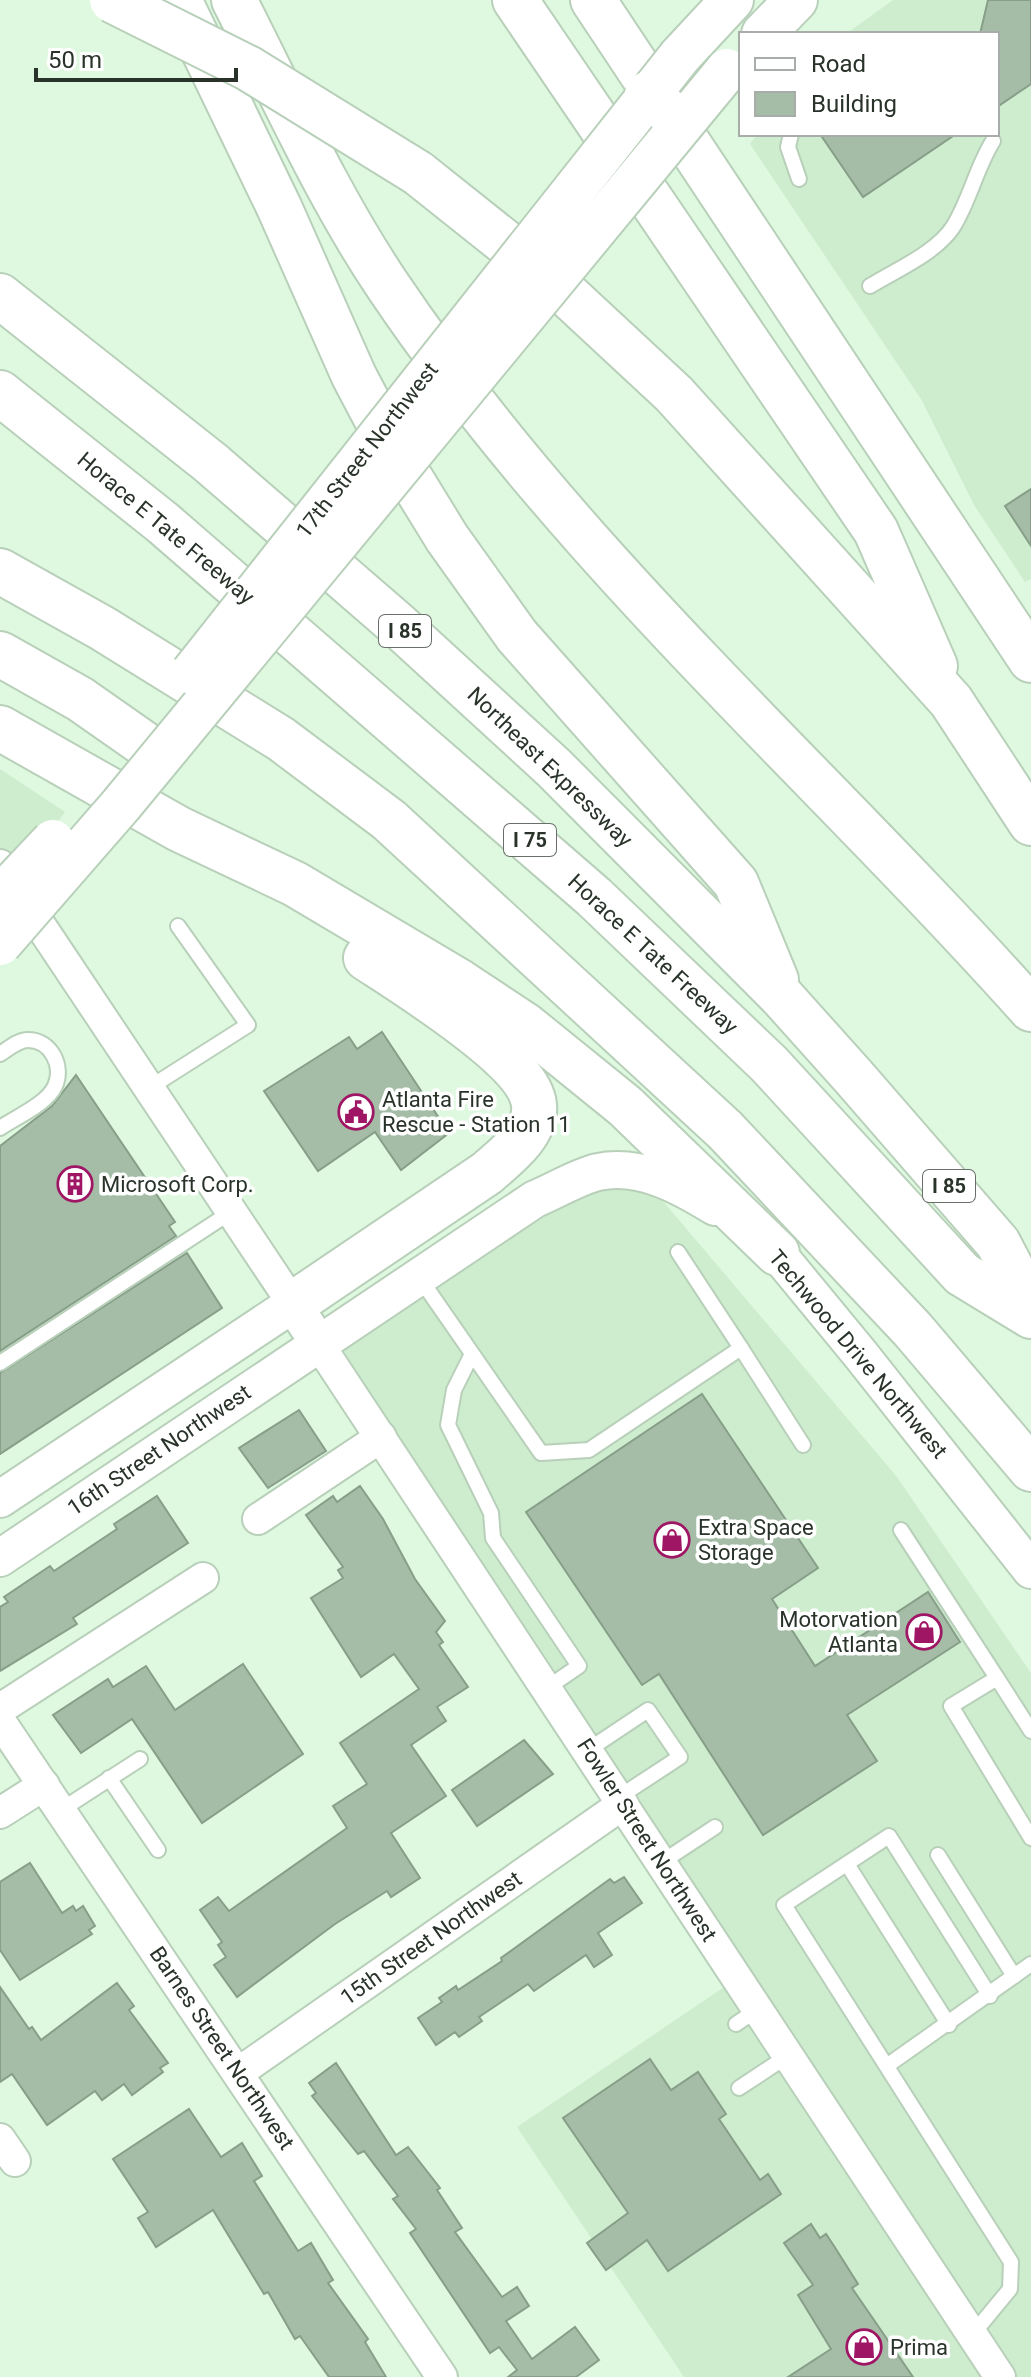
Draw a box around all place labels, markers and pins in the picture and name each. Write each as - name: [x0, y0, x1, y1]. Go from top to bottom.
- place label: Atlanta Fire Rescue - Station 11: [382, 1087, 571, 1137]
- public building icon: Atlanta Fire Rescue - Station 11: [337, 1093, 375, 1131]
- building icon: Microsoft Corp.: [56, 1165, 94, 1203]
- place label: Microsoft Corp.: [101, 1172, 254, 1197]
- place label: Extra Space Storage: [698, 1515, 814, 1565]
- shop icon: Extra Space Storage: [653, 1521, 691, 1559]
- place label: Motorvation Atlanta: [779, 1607, 898, 1657]
- shop icon: Motorvation Atlanta: [905, 1613, 943, 1651]
- shop icon: Prima: [845, 2328, 883, 2366]
- place label: Prima: [890, 2335, 948, 2360]

